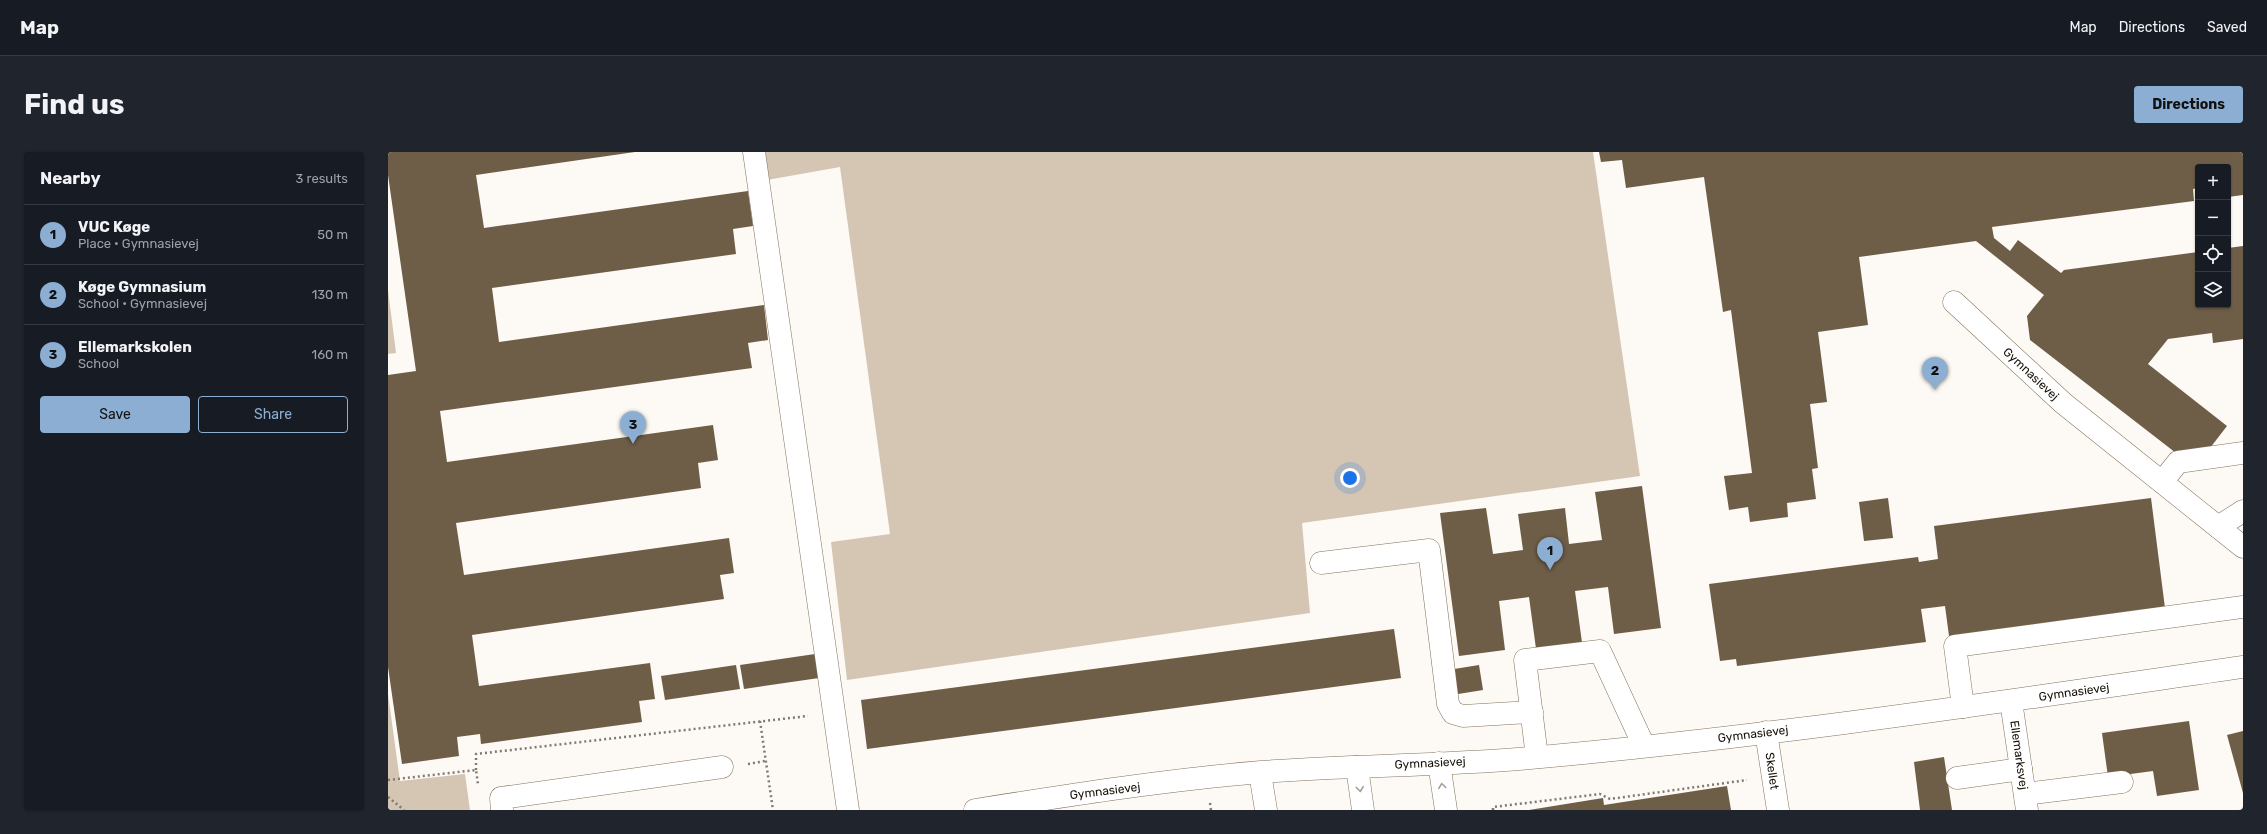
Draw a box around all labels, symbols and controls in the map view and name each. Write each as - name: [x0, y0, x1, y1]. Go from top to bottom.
- text: Map: [20, 16, 59, 39]
- text: Map: [2070, 19, 2097, 36]
- text: Directions: [2119, 19, 2185, 36]
- text: Saved: [2207, 19, 2247, 36]
- button: Directions: [2134, 86, 2243, 123]
- text: Find us: [24, 88, 124, 121]
- map controls: [2195, 164, 2231, 308]
- button: +: [2195, 164, 2231, 200]
- text: Nearby: [40, 168, 101, 188]
- text: 3 results: [296, 171, 348, 186]
- button: −: [2195, 200, 2231, 236]
- text: VUC Køge: [78, 218, 150, 236]
- text: 1: [50, 227, 56, 242]
- text: 50 m: [317, 227, 348, 242]
- text: Place · Gymnasievej: [78, 236, 199, 251]
- button: locate: [2195, 236, 2231, 272]
- button: layers: [2195, 272, 2231, 308]
- text: Køge Gymnasium: [78, 278, 206, 296]
- text: 2: [49, 287, 57, 302]
- text: 130 m: [312, 287, 348, 302]
- text: School · Gymnasievej: [78, 296, 207, 311]
- text: Ellemarkskolen: [78, 338, 192, 356]
- street label: Gymnasievej: [2000, 345, 2062, 403]
- text: 3: [49, 347, 57, 362]
- text: 160 m: [312, 347, 348, 362]
- text: School: [78, 356, 119, 371]
- pin: 2: [1922, 357, 1948, 390]
- button: Save: [40, 396, 190, 433]
- button: Share: [198, 396, 348, 433]
- pin: 3: [620, 411, 646, 444]
- your location: [1340, 468, 1360, 488]
- pin: 1: [1537, 537, 1563, 570]
- street label: Gymnasievej: [2038, 680, 2110, 704]
- street label: Ellemarksvej: [2007, 719, 2031, 791]
- street label: Gymnasievej: [1717, 723, 1789, 745]
- street label: Skellet: [1762, 752, 1782, 791]
- street label: Gymnasievej: [1394, 754, 1466, 772]
- street label: Gymnasievej: [1069, 780, 1141, 802]
- one-way arrow: [1438, 783, 1447, 790]
- one-way arrow: [1355, 785, 1364, 792]

